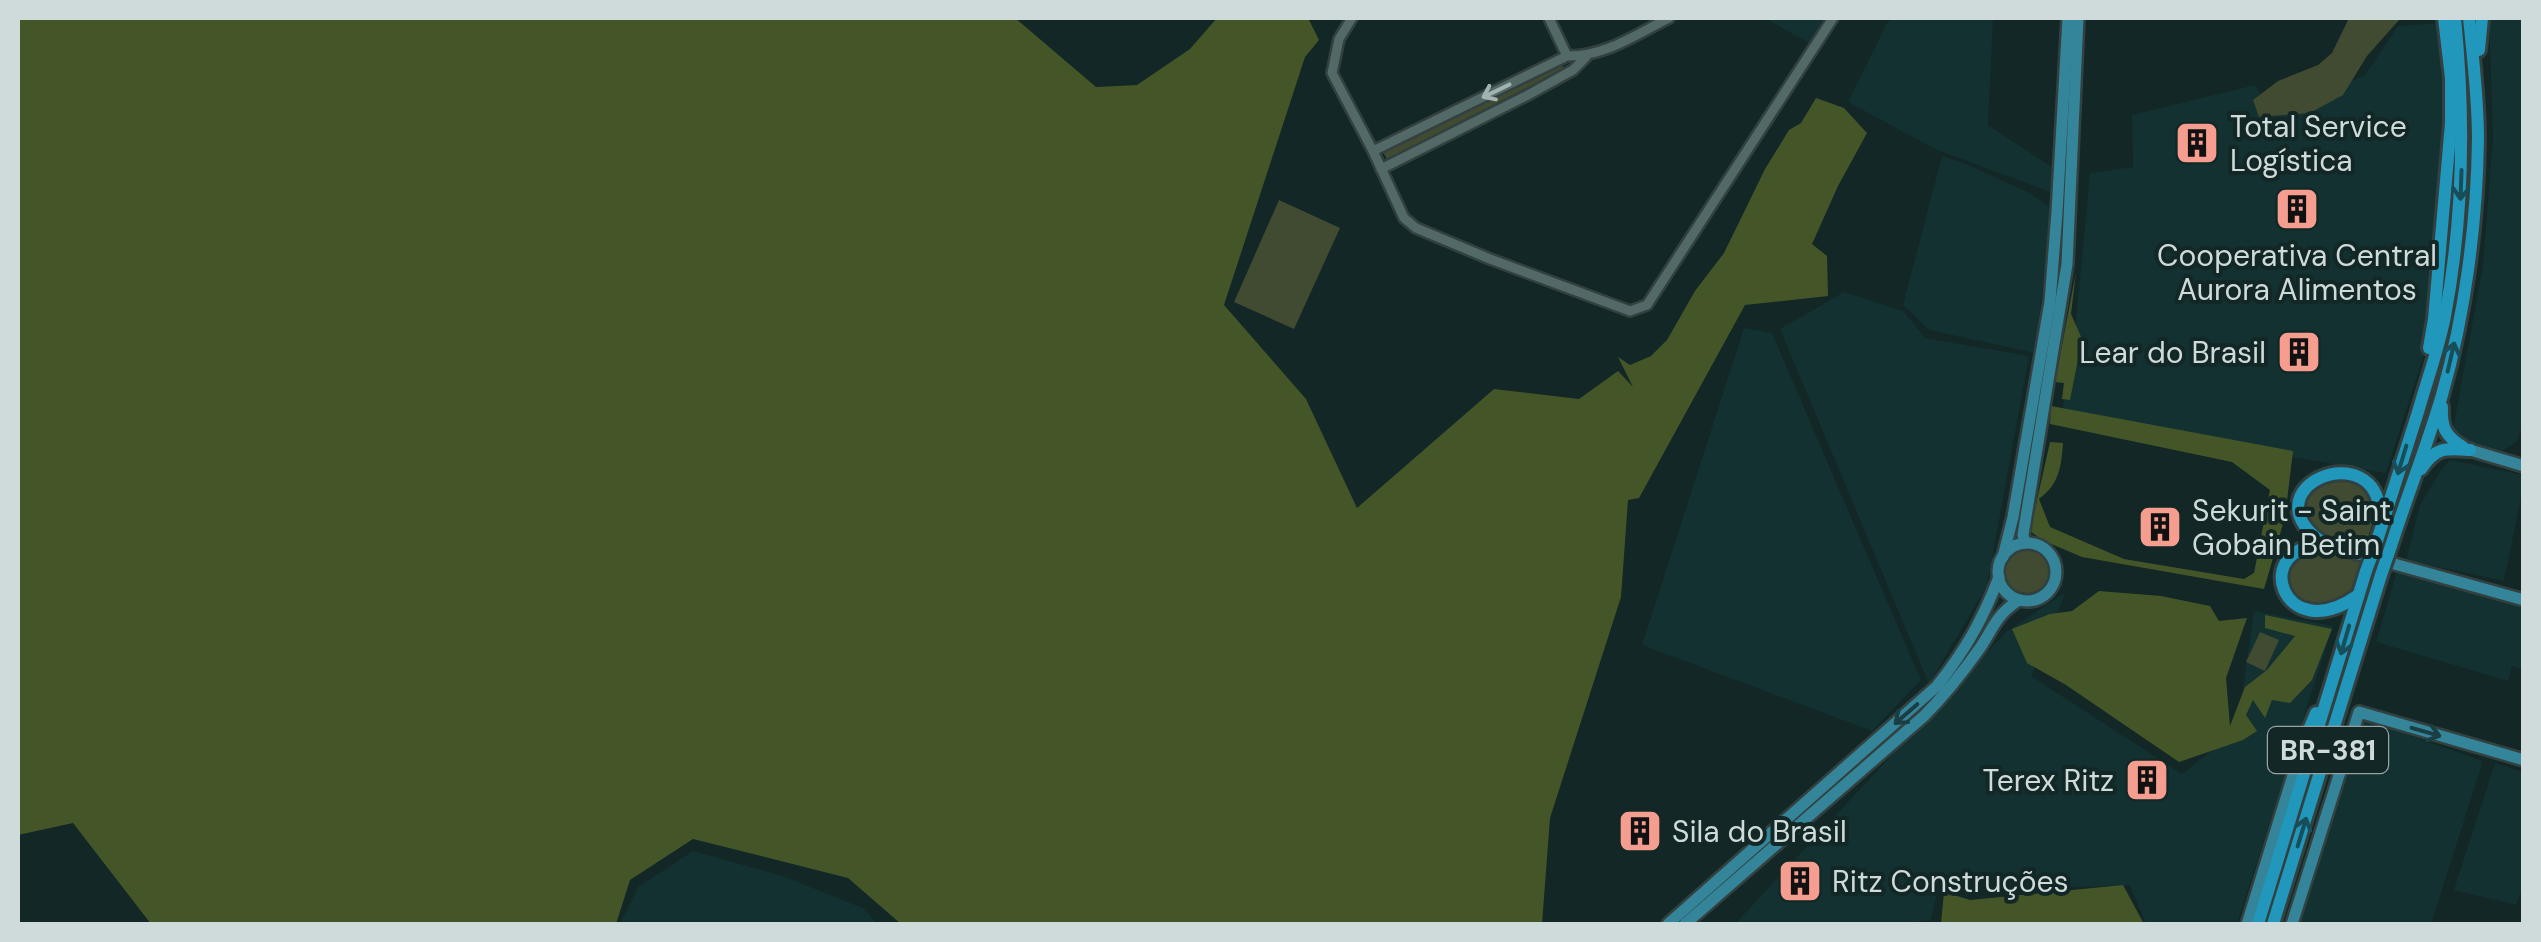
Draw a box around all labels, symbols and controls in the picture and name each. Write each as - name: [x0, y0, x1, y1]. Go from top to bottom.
- one-way arrow: [1482, 82, 1512, 101]
- place label: Total Service Logística: [2230, 107, 2407, 180]
- building icon: Total Service Logística: [2174, 120, 2220, 166]
- one-way arrow: [2451, 168, 2470, 200]
- building icon: Cooperativa Central Aurora Alimentos: [2274, 186, 2320, 232]
- place label: Cooperativa Central Aurora Alimentos: [2157, 236, 2437, 309]
- building icon: Lear do Brasil: [2276, 329, 2322, 375]
- place label: Lear do Brasil: [2079, 333, 2266, 372]
- one-way arrow: [2443, 342, 2461, 374]
- one-way arrow: [2392, 444, 2410, 475]
- place label: Sekurit - Saint Gobain Betim: [2192, 491, 2391, 564]
- building icon: Sekurit - Saint Gobain Betim: [2137, 504, 2183, 550]
- one-way arrow: [2335, 624, 2353, 655]
- one-way arrow: [1894, 702, 1919, 725]
- one-way arrow: [2410, 724, 2441, 742]
- road number: BR-381: [2268, 727, 2388, 773]
- building icon: Terex Ritz: [2124, 757, 2170, 803]
- place label: Terex Ritz: [1983, 761, 2114, 800]
- building icon: Sila do Brasil: [1617, 808, 1663, 854]
- place label: Sila do Brasil: [1672, 812, 1847, 851]
- one-way arrow: [2295, 816, 2313, 848]
- building icon: Ritz Construções: [1777, 858, 1823, 904]
- place label: Ritz Construções: [1832, 862, 2069, 901]

